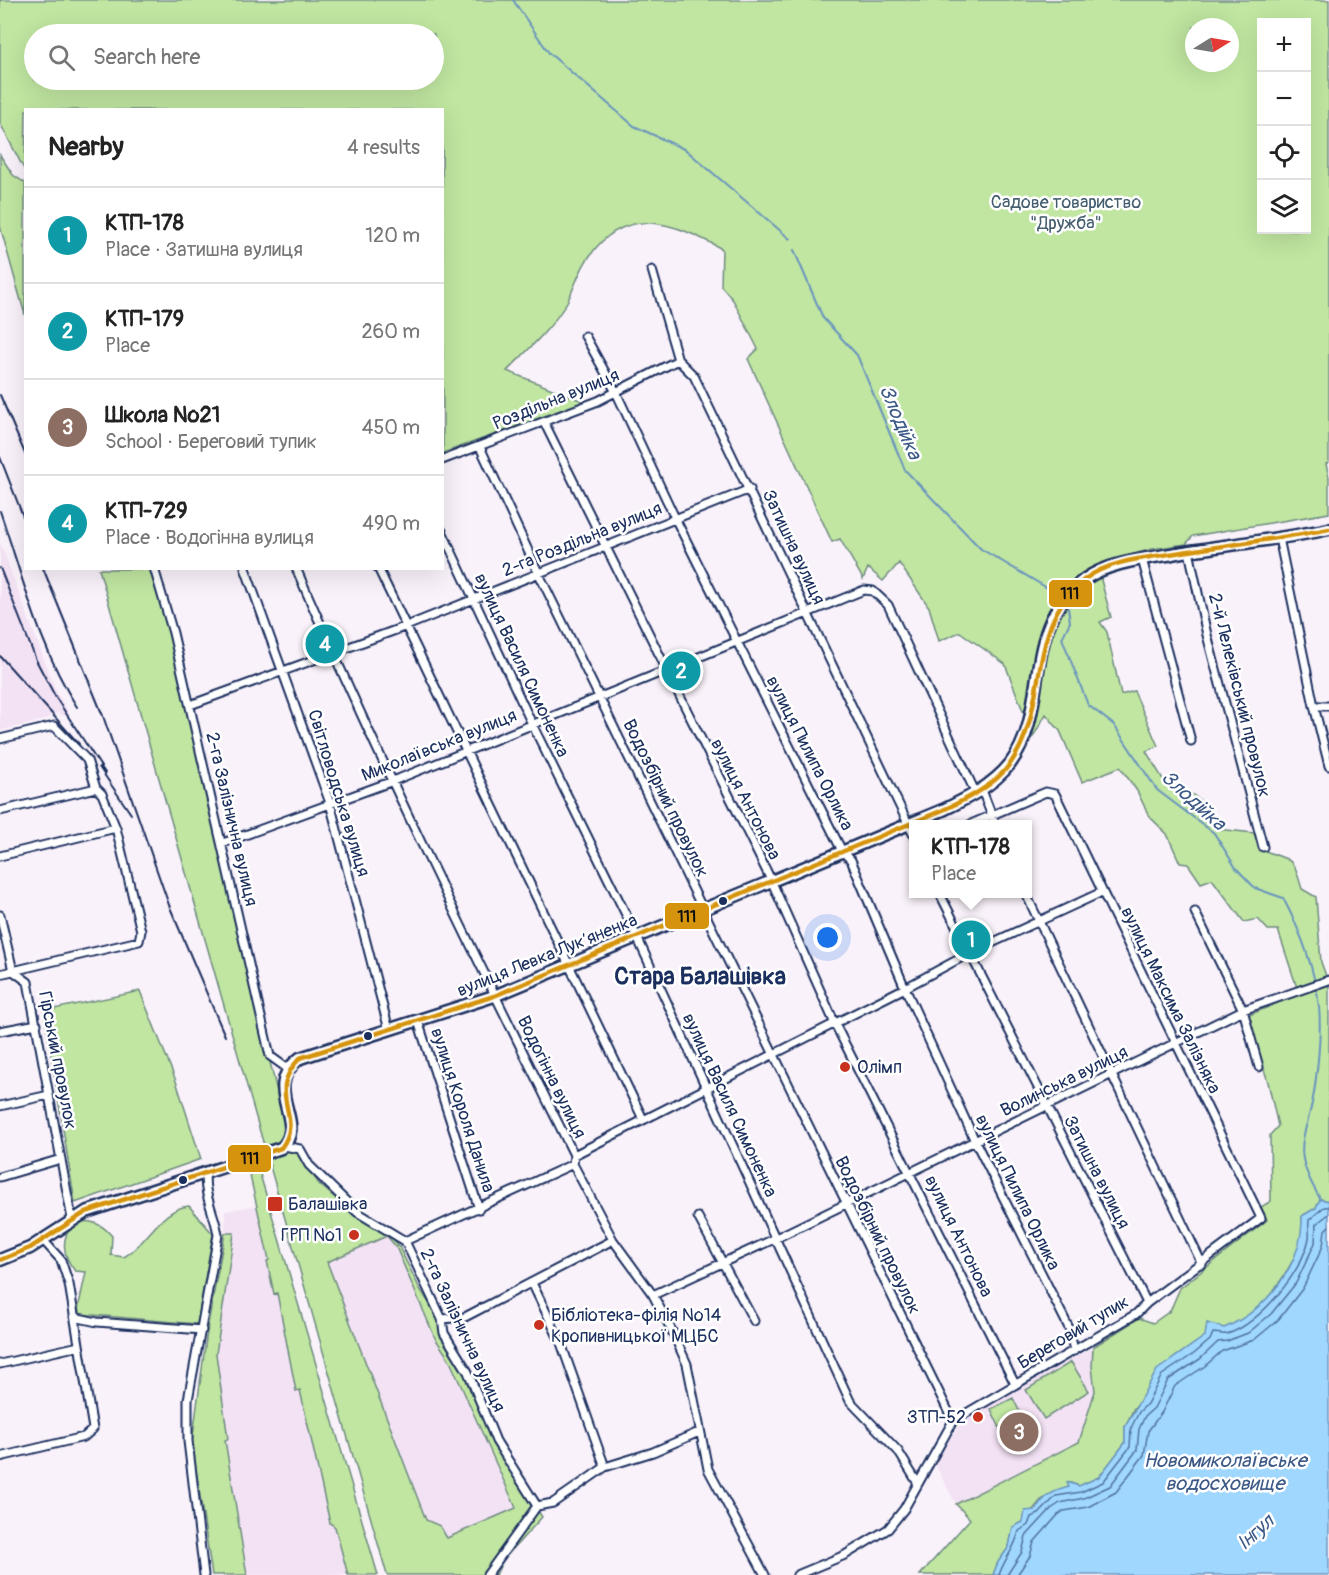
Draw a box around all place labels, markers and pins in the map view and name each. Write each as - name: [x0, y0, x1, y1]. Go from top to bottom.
- pin: 4: [306, 622, 344, 666]
- pin: 2: [662, 648, 700, 694]
- unlabelled marker: [717, 895, 729, 907]
- pin: 1: [952, 918, 990, 962]
- unlabelled marker: [362, 1030, 374, 1042]
- place label: Олімп: [857, 1056, 902, 1079]
- marker: Олімп: [838, 1060, 852, 1074]
- unlabelled marker: [177, 1174, 189, 1186]
- place label: Балашівка: [288, 1193, 367, 1216]
- marker: Балашівка: [266, 1195, 284, 1213]
- place label: ГРП №1: [281, 1224, 342, 1247]
- marker: ГРП №1: [347, 1228, 361, 1242]
- place label: Бібліотека-філія №14 Кропивницької МЦБС: [551, 1304, 722, 1348]
- marker: Бібліотека-філія №14 Кропивницької МЦБС: [532, 1318, 546, 1332]
- place label: ЗТП-52: [907, 1406, 966, 1429]
- marker: ЗТП-52: [971, 1410, 985, 1424]
- pin: 3: [1000, 1410, 1038, 1454]

